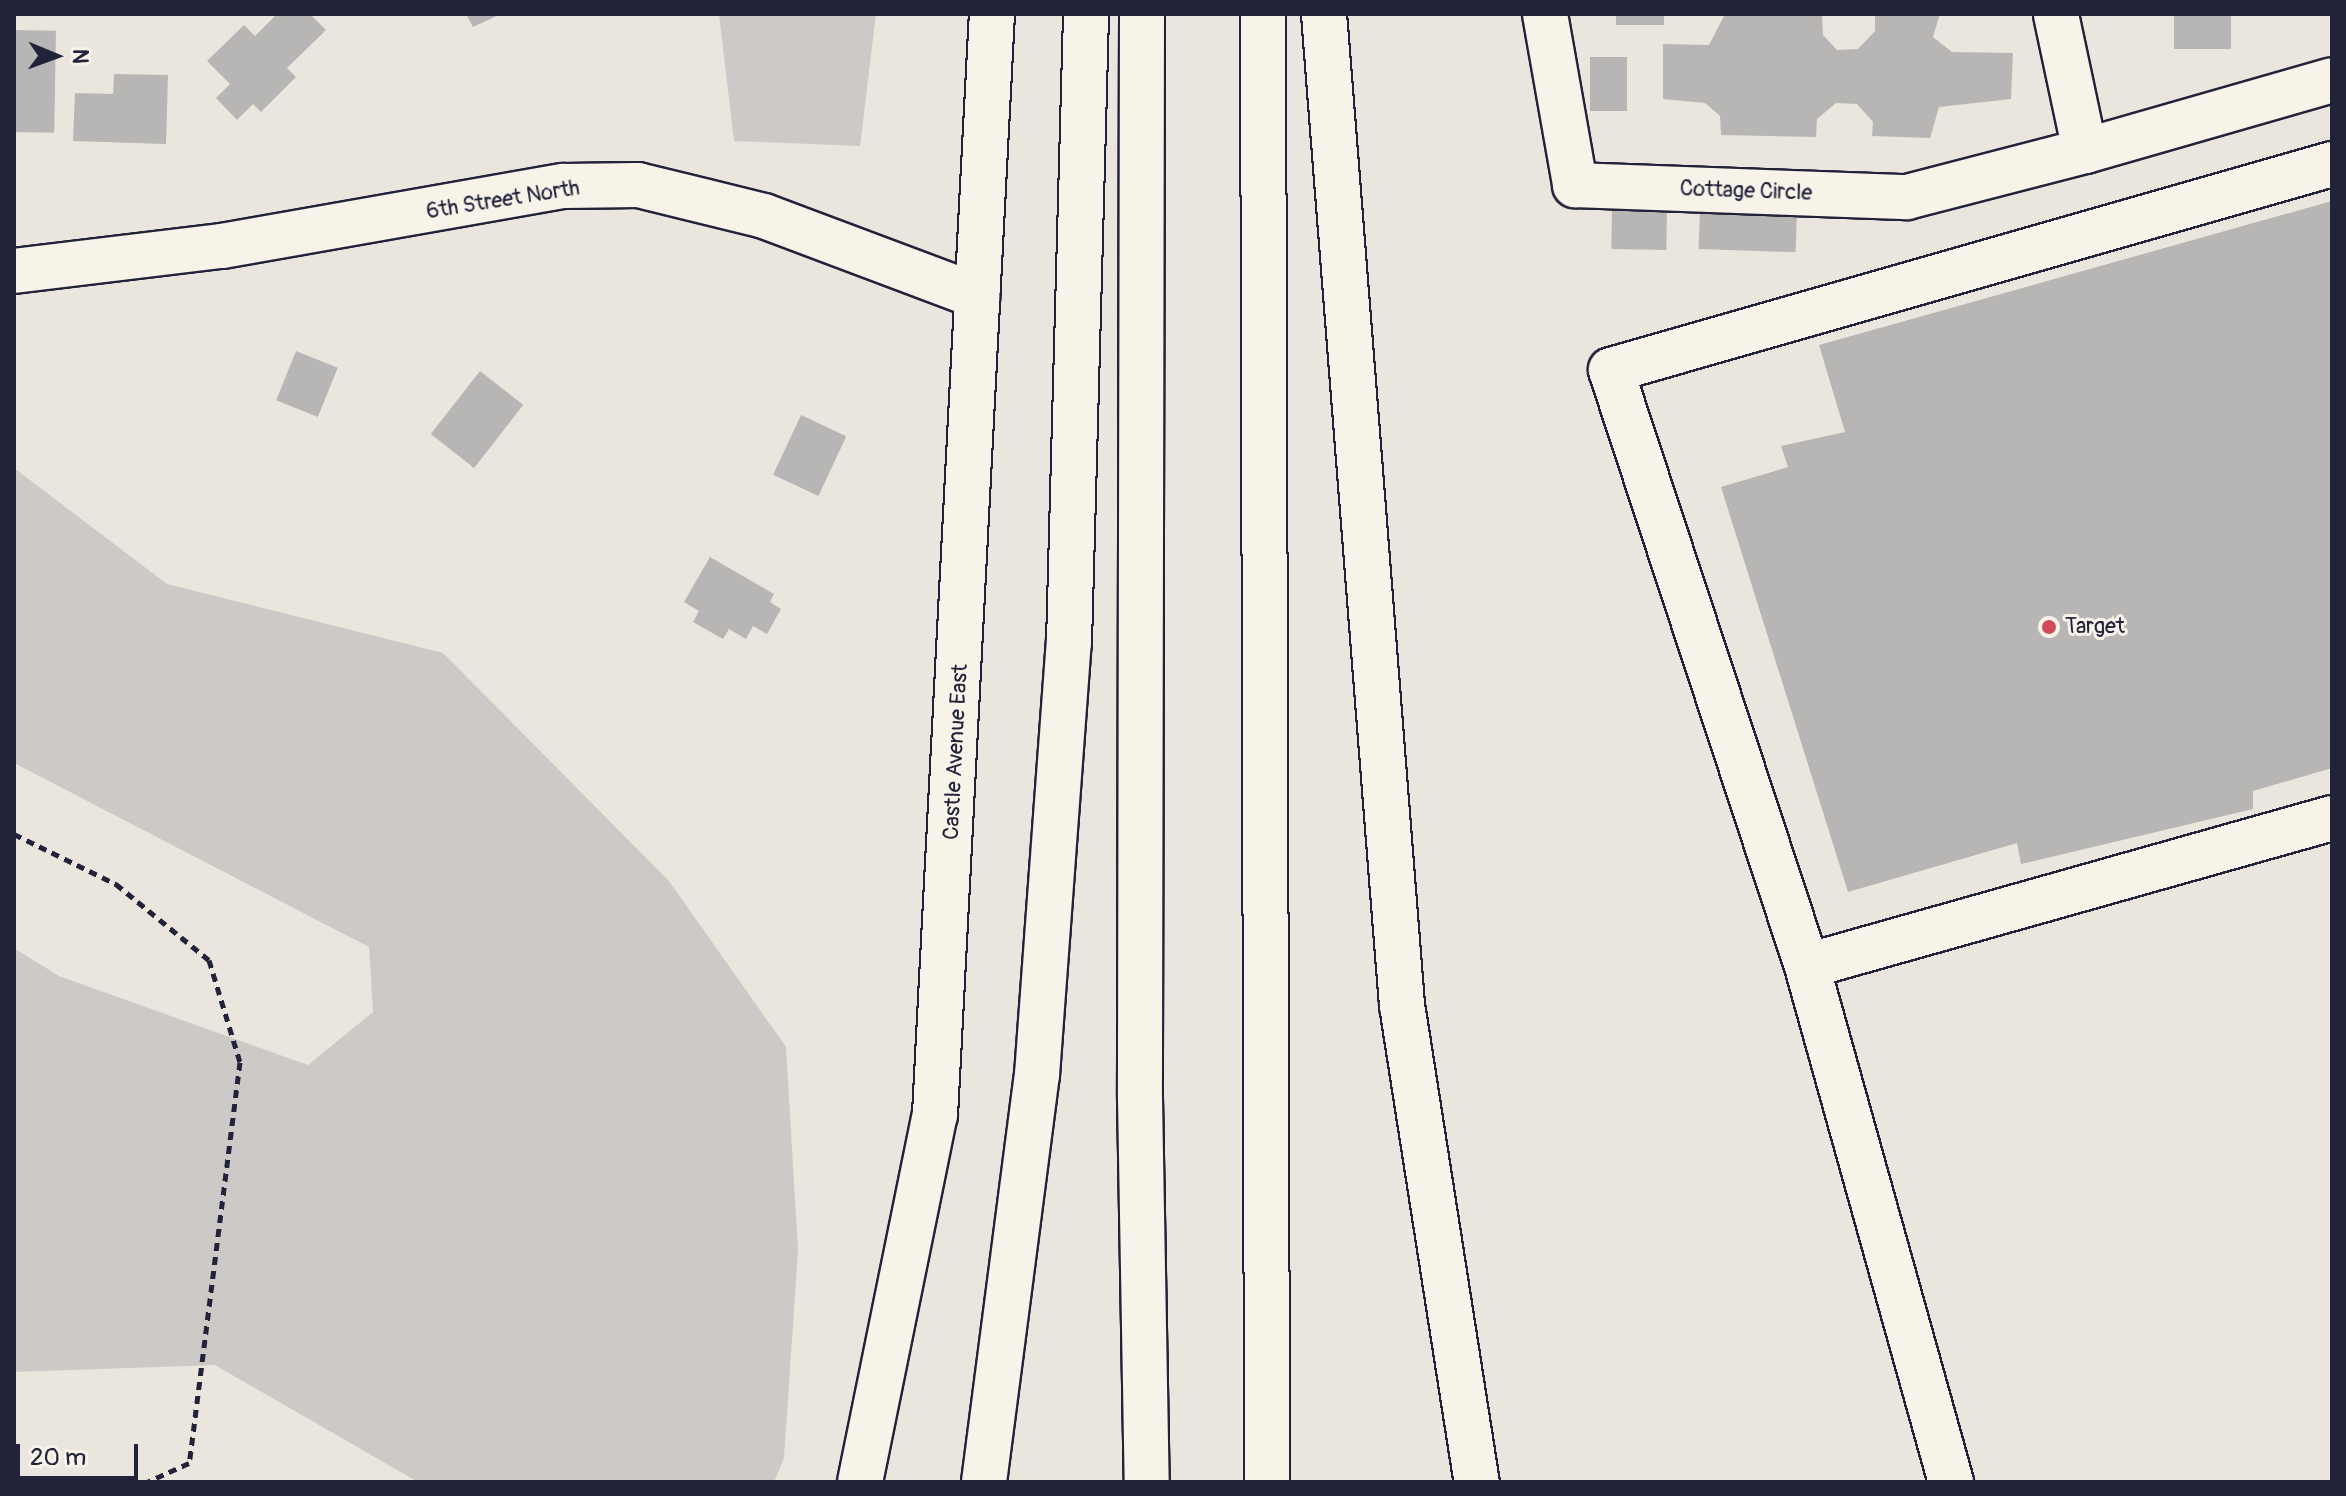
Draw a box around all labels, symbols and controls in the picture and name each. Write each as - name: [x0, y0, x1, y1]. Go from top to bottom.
- north arrow: [16, 16, 96, 96]
- text: N: [66, 49, 94, 64]
- street label: 6th Street North: [424, 175, 582, 225]
- street label: Cottage Circle: [1679, 175, 1813, 207]
- place label: Target: [2065, 614, 2125, 640]
- marker: Target: [2040, 618, 2058, 636]
- street label: Castle Avenue East: [938, 663, 974, 841]
- scale bar: [20, 1428, 142, 1478]
- text: 20 m: [30, 1443, 86, 1472]

